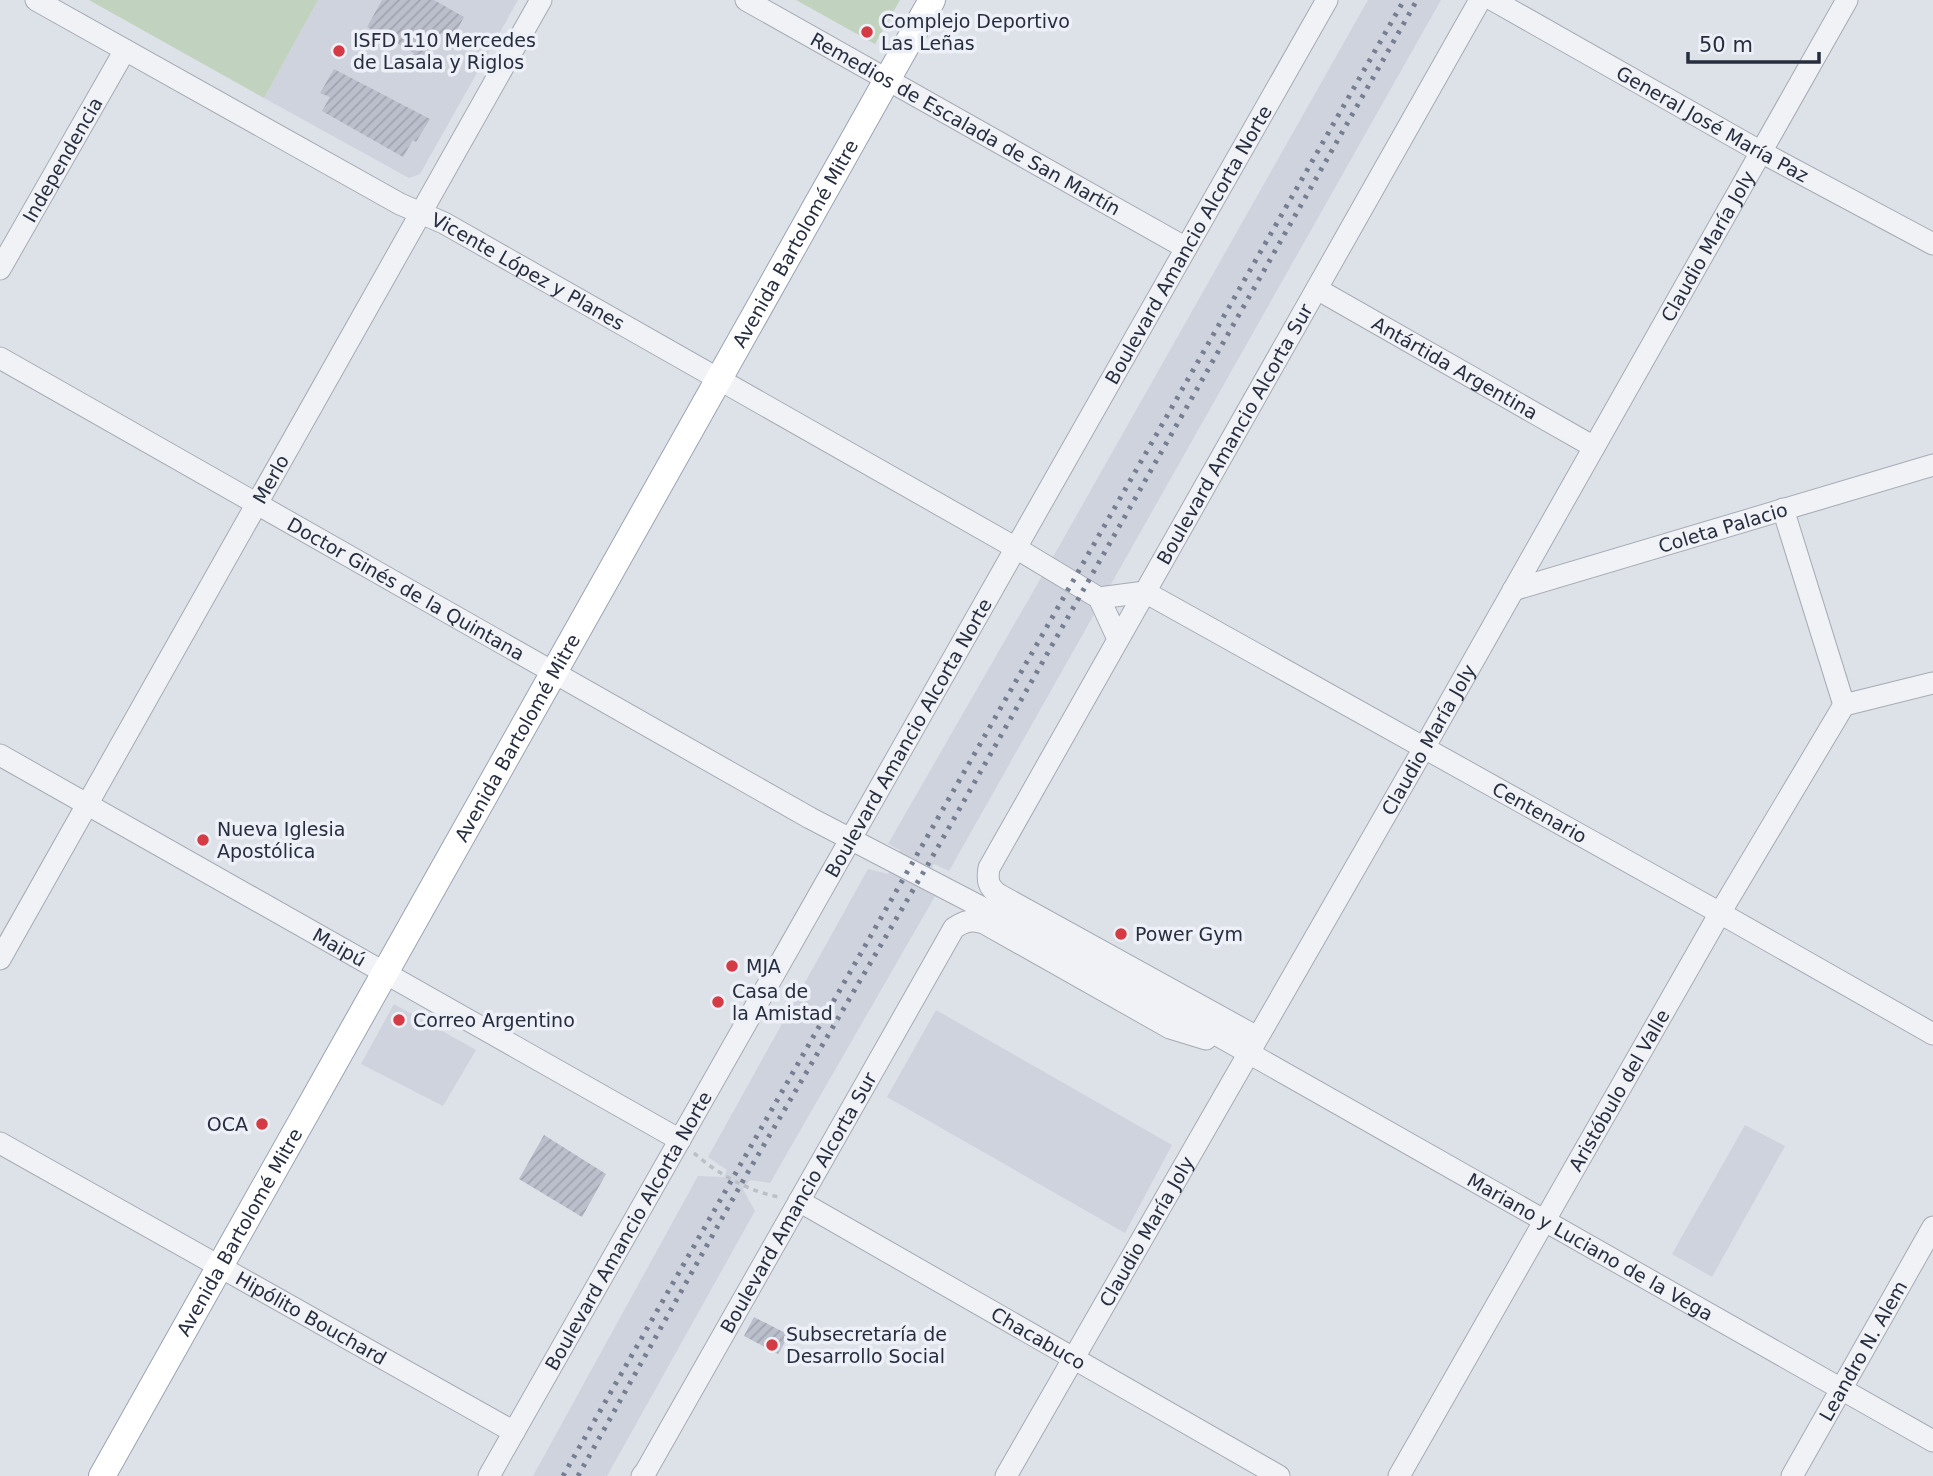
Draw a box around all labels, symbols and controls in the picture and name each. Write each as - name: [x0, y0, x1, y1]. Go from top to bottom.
- place label: Complejo Deportivo Las Leñas: [881, 10, 1070, 54]
- scale bar: [1688, 21, 1819, 65]
- marker: Complejo Deportivo Las Leñas: [859, 24, 875, 40]
- street label: Remedios de Escalada de San Martín: [807, 28, 1124, 220]
- place label: ISFD 110 Mercedes de Lasala y Riglos: [353, 29, 536, 73]
- text: 50 m: [1699, 33, 1753, 57]
- marker: ISFD 110 Mercedes de Lasala y Riglos: [331, 43, 347, 59]
- street label: General José María Paz: [1612, 61, 1812, 186]
- street label: Independencia: [18, 93, 107, 226]
- street label: Boulevard Amancio Alcorta Norte: [1100, 101, 1276, 388]
- street label: Avenida Bartolomé Mitre: [728, 136, 862, 351]
- street label: Claudio María Joly: [1656, 167, 1759, 326]
- street label: Vicente López y Planes: [428, 208, 629, 334]
- street label: Boulevard Amancio Alcorta Sur: [1152, 300, 1317, 568]
- street label: Antártida Argentina: [1368, 312, 1542, 424]
- street label: Merlo: [248, 451, 293, 508]
- street label: Coleta Palacio: [1656, 498, 1790, 557]
- street label: Doctor Ginés de la Quintana: [284, 513, 529, 665]
- street label: Boulevard Amancio Alcorta Norte: [820, 594, 996, 881]
- street label: Avenida Bartolomé Mitre: [450, 630, 584, 846]
- street label: Claudio María Joly: [1377, 660, 1480, 819]
- street label: Centenario: [1489, 777, 1591, 847]
- place label: Nueva Iglesia Apostólica: [217, 818, 345, 862]
- marker: Nueva Iglesia Apostólica: [195, 832, 211, 848]
- street label: Maipú: [309, 923, 370, 971]
- place label: Power Gym: [1135, 923, 1243, 945]
- marker: Power Gym: [1113, 926, 1129, 942]
- place label: MJA: [746, 955, 781, 977]
- marker: MJA: [724, 958, 740, 974]
- place label: Casa de la Amistad: [732, 980, 833, 1024]
- marker: Casa de la Amistad: [710, 994, 726, 1010]
- street label: Aristóbulo del Valle: [1564, 1005, 1674, 1175]
- place label: Correo Argentino: [413, 1009, 575, 1031]
- marker: Correo Argentino: [391, 1012, 407, 1028]
- street label: Boulevard Amancio Alcorta Sur: [716, 1068, 881, 1337]
- street label: Boulevard Amancio Alcorta Norte: [540, 1088, 716, 1374]
- place label: OCA: [207, 1113, 248, 1135]
- marker: OCA: [254, 1116, 270, 1132]
- street label: Avenida Bartolomé Mitre: [172, 1124, 306, 1340]
- street label: Claudio María Joly: [1095, 1152, 1198, 1311]
- street label: Mariano y Luciano de la Vega: [1464, 1168, 1717, 1325]
- street label: Hipólito Bouchard: [232, 1267, 390, 1369]
- street label: Leandro N. Alem: [1815, 1277, 1911, 1425]
- street label: Chacabuco: [987, 1302, 1090, 1374]
- place label: Subsecretaría de Desarrollo Social: [786, 1323, 947, 1367]
- marker: Subsecretaría de Desarrollo Social: [764, 1337, 780, 1353]

